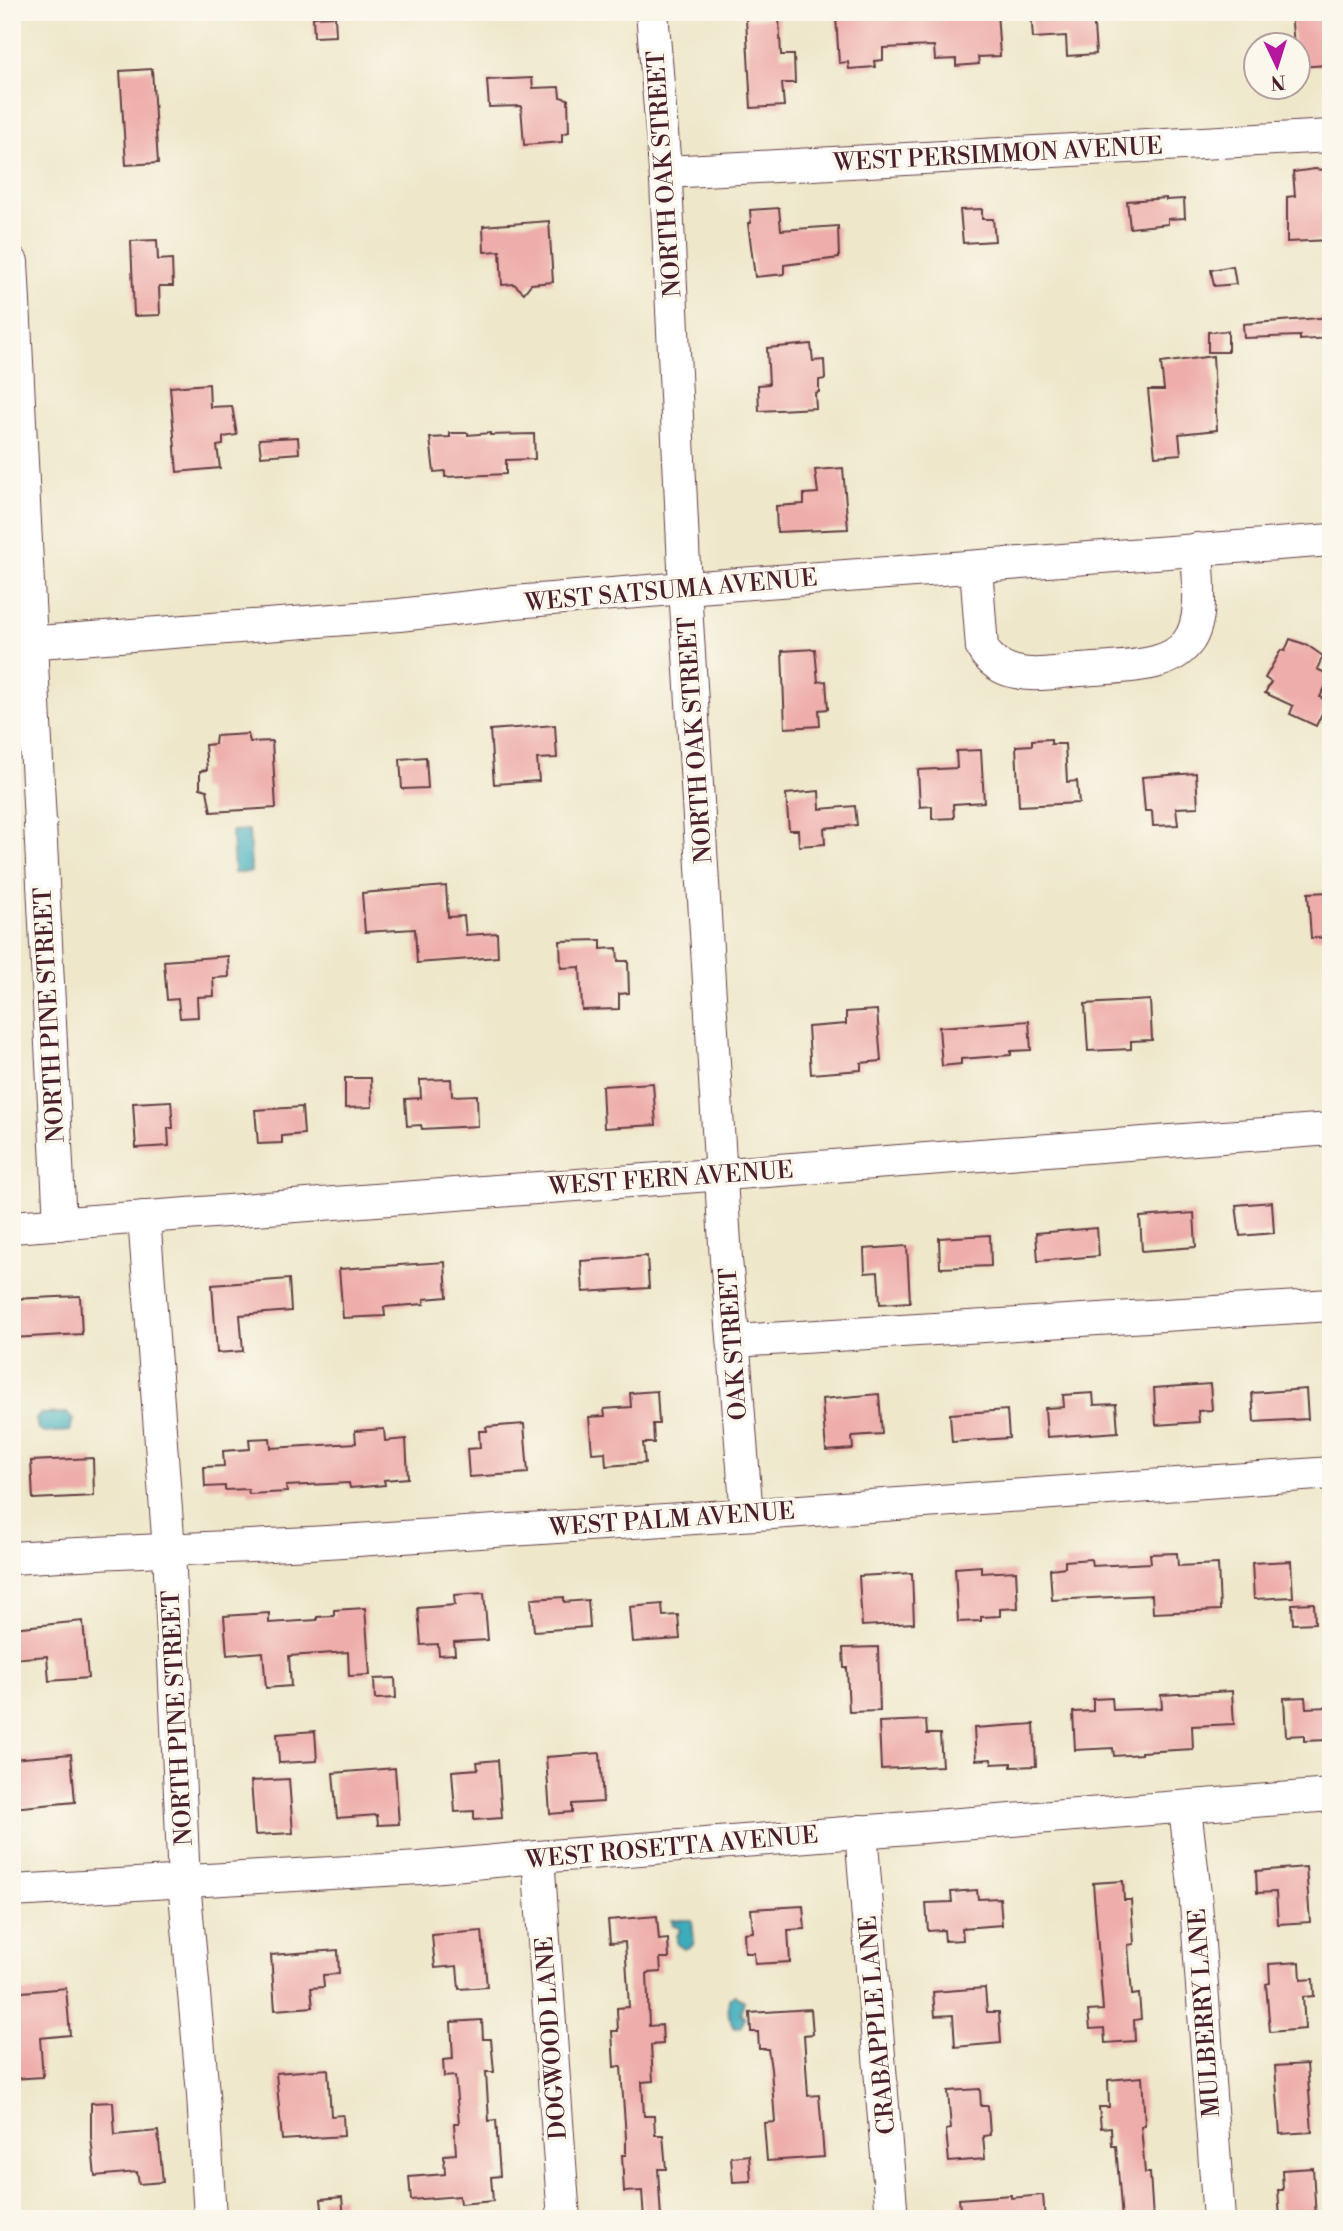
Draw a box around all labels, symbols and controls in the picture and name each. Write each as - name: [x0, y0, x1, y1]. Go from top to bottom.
- north arrow: [1242, 32, 1312, 102]
- street label: NORTH OAK STREET: [641, 50, 689, 298]
- text: N: [1270, 69, 1286, 94]
- street label: WEST PERSIMMON AVENUE: [832, 131, 1163, 179]
- street label: WEST SATSUMA AVENUE: [522, 563, 819, 619]
- street label: NORTH OAK STREET: [672, 616, 720, 864]
- street label: NORTH PINE STREET: [28, 886, 72, 1143]
- street label: WEST FERN AVENUE: [547, 1155, 794, 1203]
- street label: OAK STREET: [714, 1266, 754, 1421]
- street label: WEST PALM AVENUE: [547, 1496, 796, 1544]
- street label: NORTH PINE STREET: [156, 1589, 200, 1846]
- street label: WEST ROSETTA AVENUE: [524, 1820, 820, 1876]
- street label: MULBERRY LANE: [1183, 1907, 1227, 2118]
- street label: CRABAPPLE LANE: [853, 1914, 903, 2136]
- street label: DOGWOOD LANE: [530, 1935, 574, 2141]

